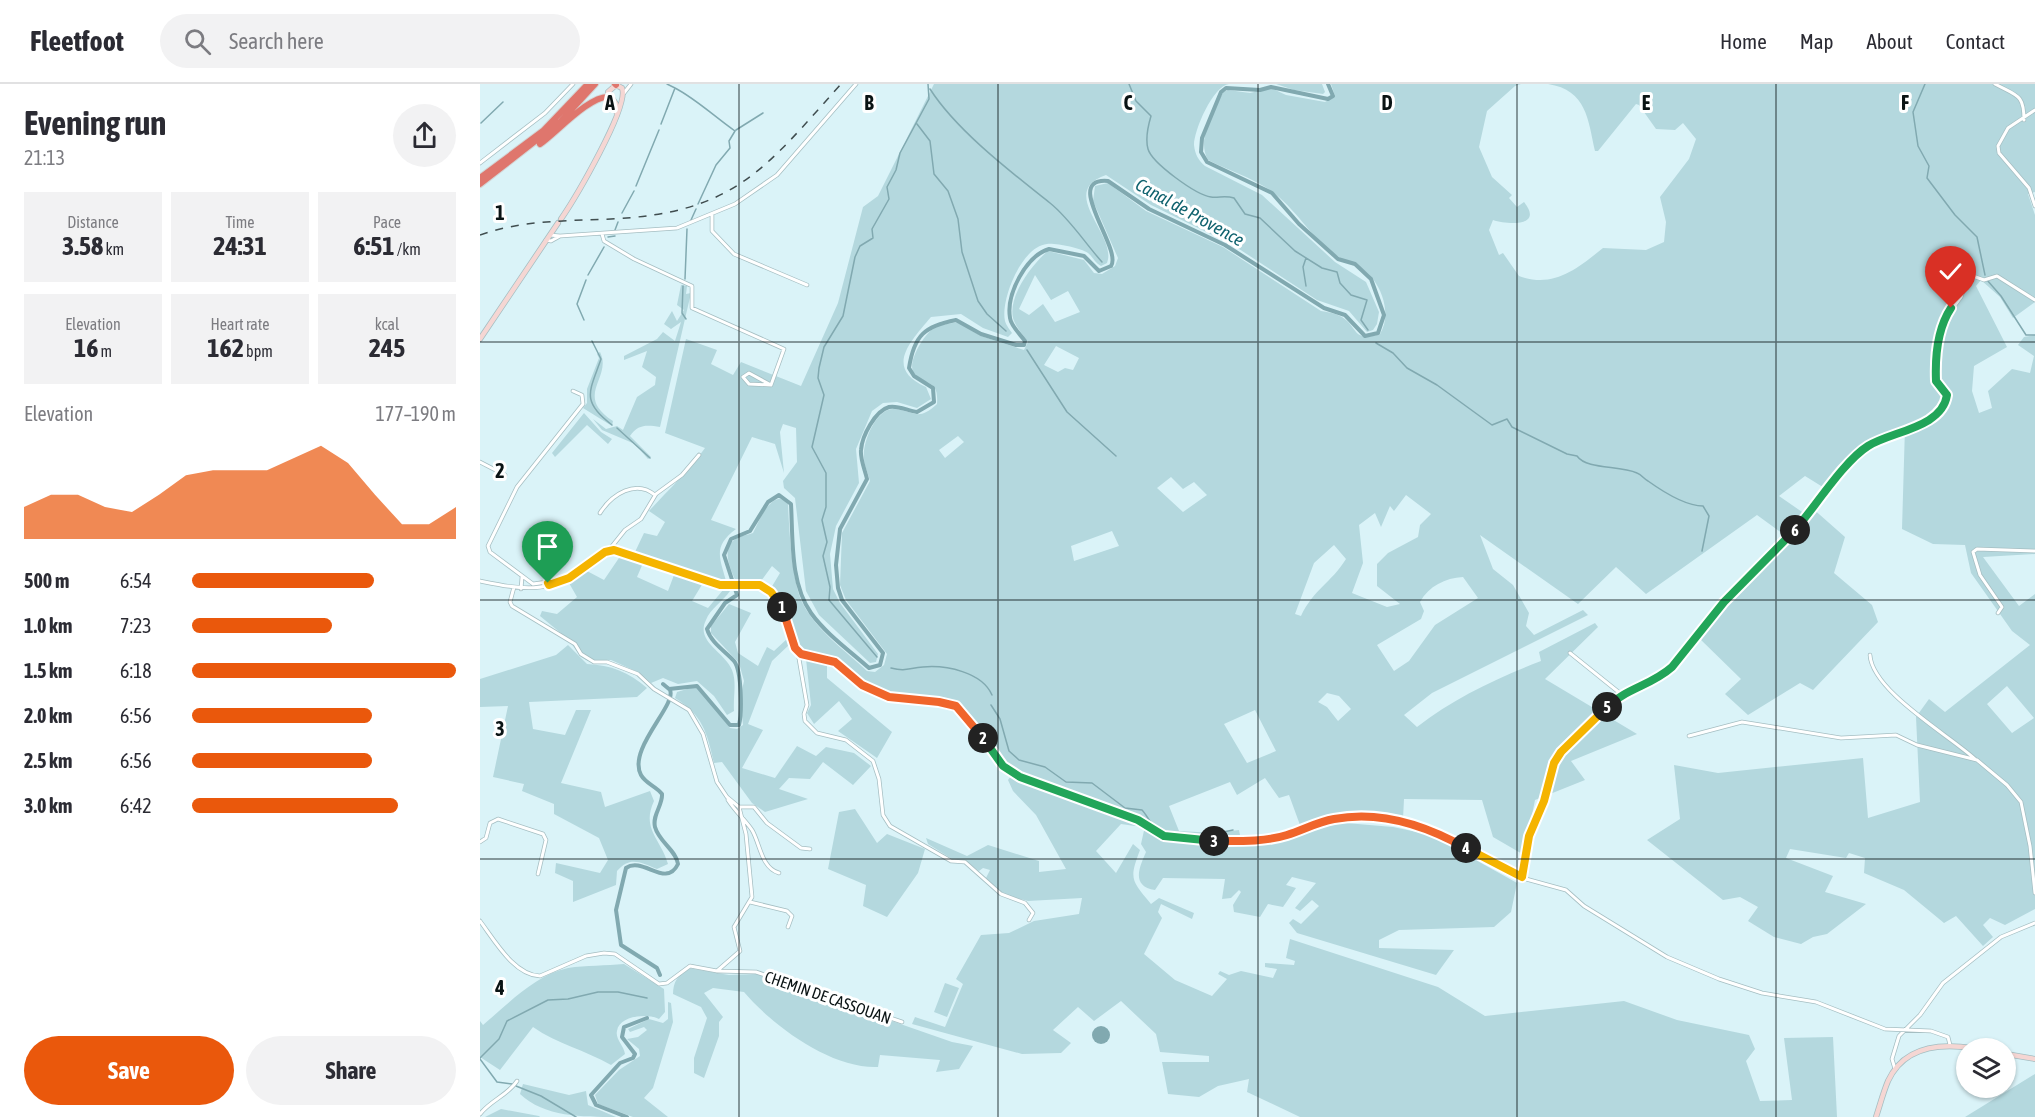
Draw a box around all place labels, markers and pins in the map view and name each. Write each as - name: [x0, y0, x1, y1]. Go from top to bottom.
- pin: [1925, 246, 1976, 308]
- pin: 6: [1780, 515, 1810, 545]
- pin: [522, 521, 573, 583]
- pin: 1: [767, 592, 797, 622]
- pin: 5: [1592, 692, 1622, 722]
- pin: 2: [968, 723, 998, 753]
- pin: 3: [1199, 826, 1229, 856]
- pin: 4: [1451, 833, 1481, 863]

